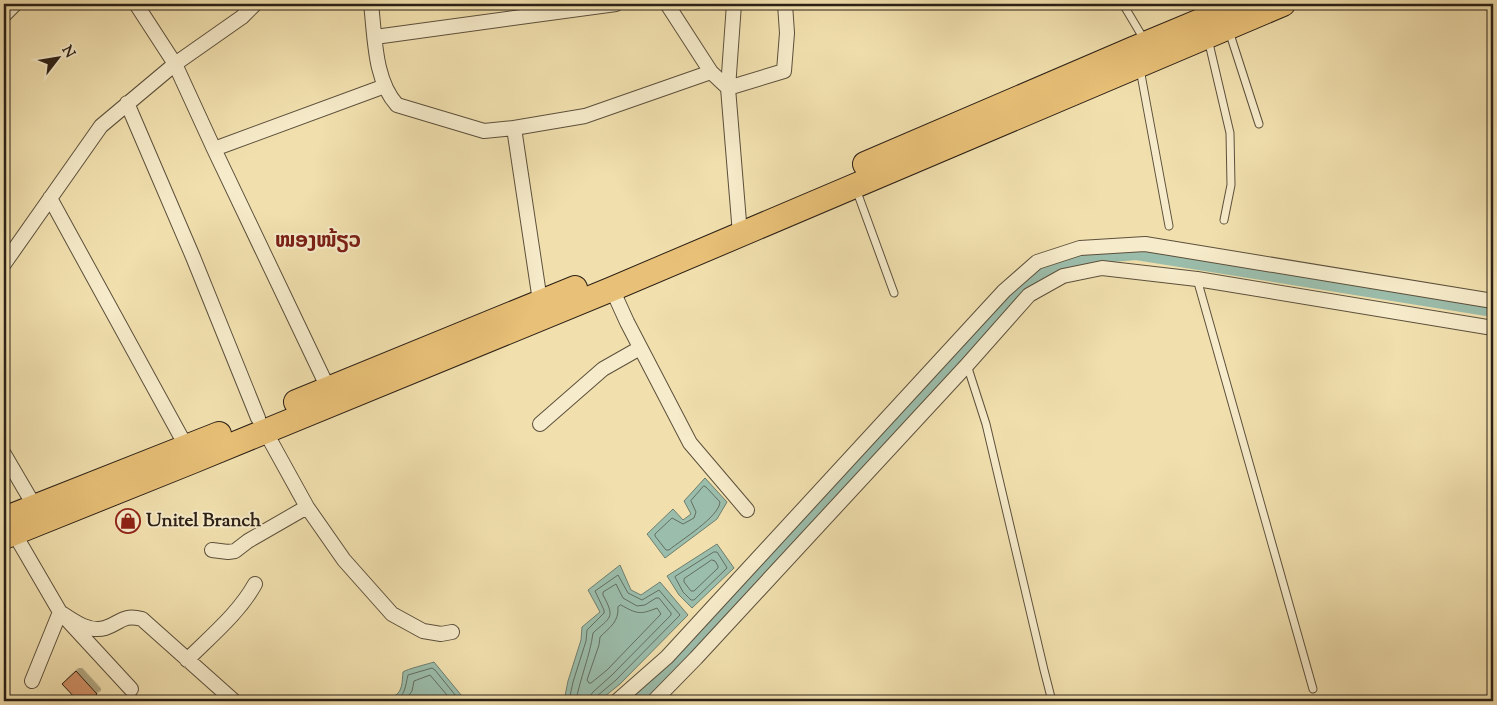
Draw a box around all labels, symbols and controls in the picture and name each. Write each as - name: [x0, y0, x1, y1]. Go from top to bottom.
- north arrow: [32, 32, 82, 82]
- text: N: [56, 42, 79, 62]
- district label: ໜອງໜ້ຽວ: [275, 227, 361, 257]
- shop icon: Unitel Branch: [115, 508, 141, 534]
- place label: Unitel Branch: [146, 508, 262, 535]

